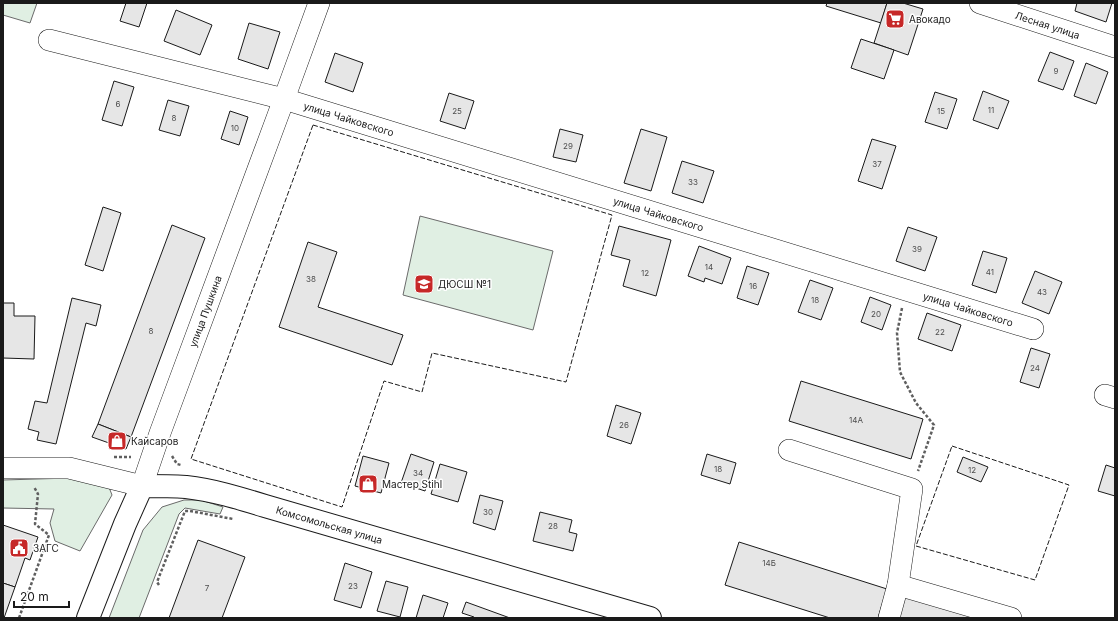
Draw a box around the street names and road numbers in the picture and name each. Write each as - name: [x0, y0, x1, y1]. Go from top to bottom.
- street label: Лесная улица: [1014, 9, 1081, 41]
- street label: улица Чайковского: [302, 99, 395, 138]
- street label: улица Чайковского: [612, 194, 705, 233]
- street label: улица Пушкина: [186, 274, 224, 349]
- street label: улица Чайковского: [922, 290, 1015, 329]
- street label: Комсомольская улица: [275, 504, 384, 546]

